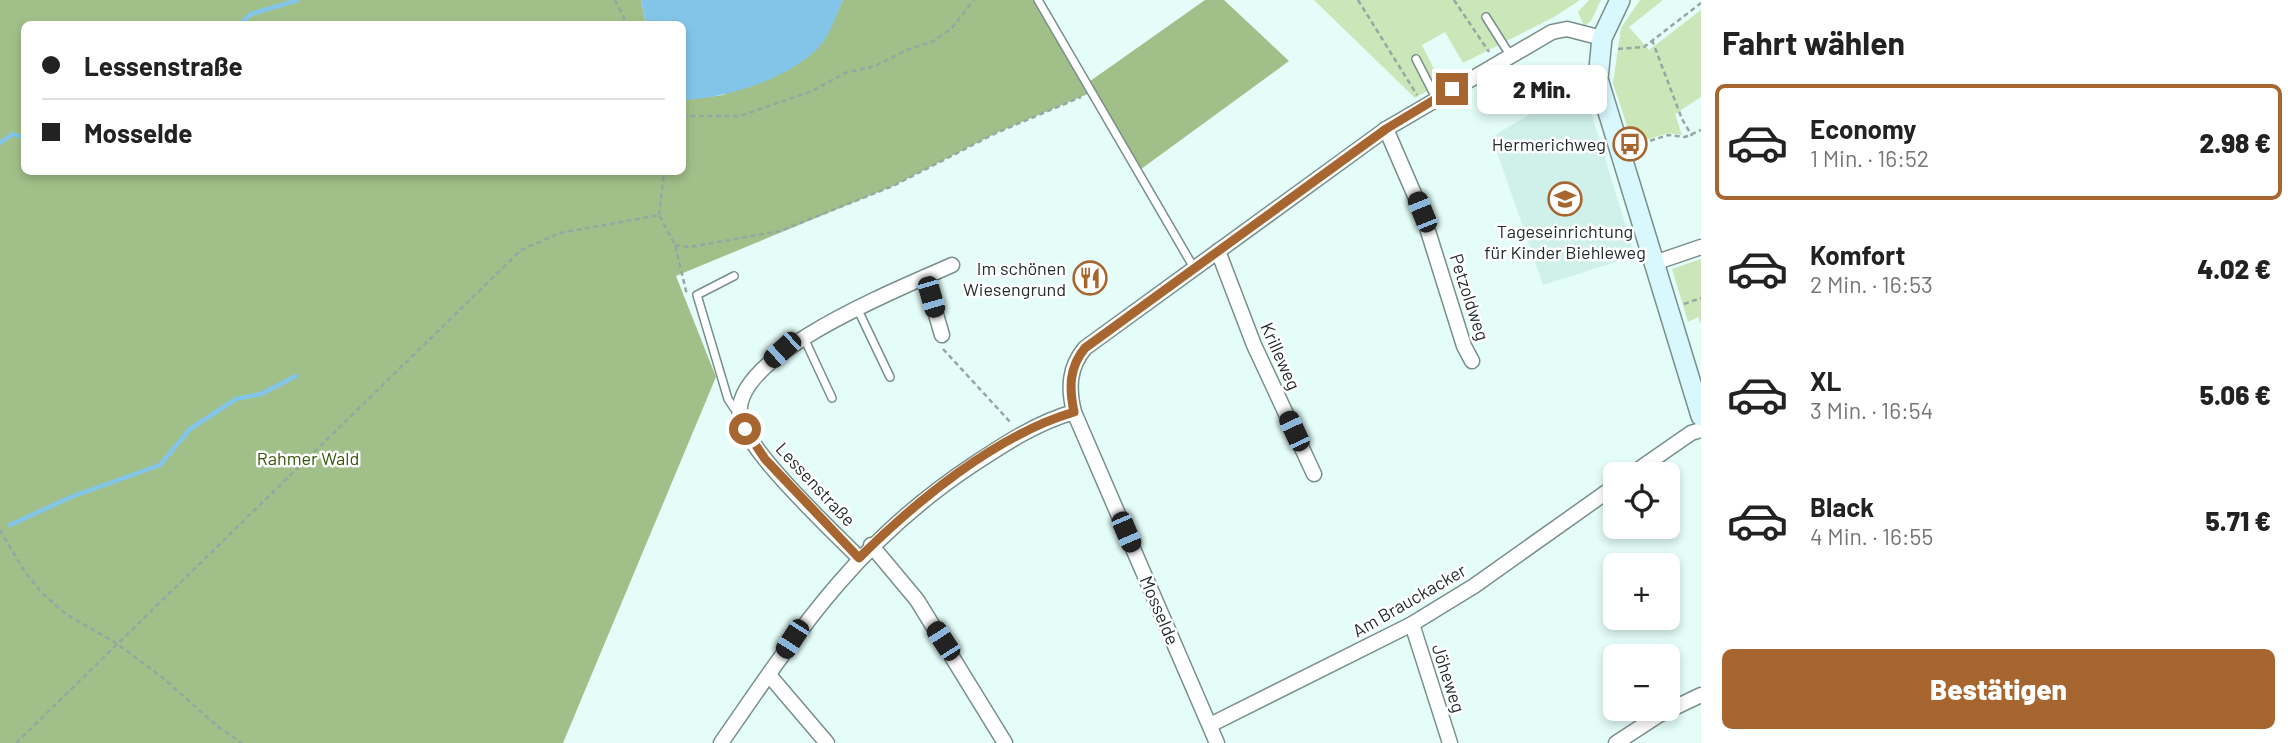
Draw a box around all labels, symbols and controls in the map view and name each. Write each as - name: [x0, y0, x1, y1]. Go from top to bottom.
- text: Fahrt wählen: [1722, 23, 1905, 61]
- text: Lessenstraße: [84, 50, 243, 81]
- callout: 2 Min.: [1476, 64, 1606, 114]
- route end: [1436, 73, 1468, 105]
- text: 2 Min.: [1513, 75, 1571, 103]
- icon: car: [1726, 111, 1789, 174]
- text: Economy: [1810, 113, 1916, 144]
- text: Mosselde: [84, 117, 192, 148]
- bus stop icon: Hermerichweg: [1611, 125, 1649, 163]
- text: 2.98 €: [2199, 127, 2271, 158]
- place label: Hermerichweg: [1492, 133, 1606, 155]
- text: 1 Min. · 16:52: [1810, 144, 1929, 172]
- school or university icon: Tageseinrichtung für Kinder Biehleweg: [1546, 180, 1584, 218]
- car: [1405, 189, 1440, 235]
- place label: Tageseinrichtung für Kinder Biehleweg: [1484, 220, 1646, 263]
- icon: car: [1726, 237, 1789, 300]
- text: Komfort: [1810, 239, 1905, 270]
- street label: Petzoldweg: [1446, 251, 1494, 343]
- text: 4.02 €: [2197, 253, 2271, 284]
- place label: Im schönen Wiesengrund: [963, 257, 1066, 300]
- restaurant icon: Im schönen Wiesengrund: [1071, 259, 1109, 297]
- text: 2 Min. · 16:53: [1810, 270, 1933, 298]
- car: [916, 274, 947, 320]
- street label: Krilleweg: [1256, 319, 1306, 393]
- car: [760, 328, 805, 372]
- icon: car: [1726, 363, 1789, 426]
- text: XL: [1810, 365, 1841, 396]
- text: 5.06 €: [2200, 379, 2271, 410]
- text: 3 Min. · 16:54: [1810, 396, 1933, 424]
- car: [1276, 408, 1313, 454]
- route start: [729, 413, 761, 445]
- street label: Lessenstraße: [772, 438, 860, 530]
- park label: Rahmer Wald: [257, 447, 359, 469]
- map controls: [1603, 462, 1680, 721]
- button: locate: [1603, 462, 1680, 539]
- icon: car: [1726, 489, 1789, 552]
- text: Black: [1810, 491, 1874, 522]
- text: 5.71 €: [2206, 505, 2271, 536]
- car: [1109, 509, 1144, 555]
- text: 4 Min. · 16:55: [1810, 522, 1933, 550]
- button: +: [1603, 553, 1680, 630]
- street label: Am Brauckacker: [1348, 558, 1470, 641]
- street label: Mosselde: [1136, 572, 1184, 648]
- car: [772, 616, 813, 662]
- car: [923, 618, 964, 664]
- street label: Jöheweg: [1428, 641, 1470, 715]
- button: −: [1603, 644, 1680, 721]
- button: Bestätigen: [1722, 649, 2275, 729]

